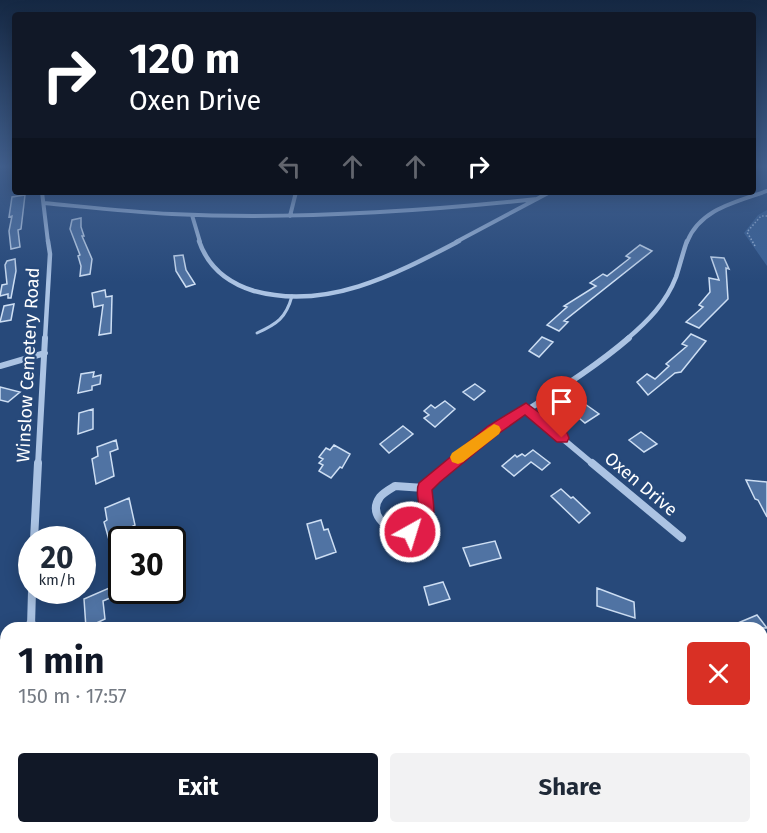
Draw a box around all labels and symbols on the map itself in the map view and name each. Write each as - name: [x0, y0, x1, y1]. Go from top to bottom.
- street label: Winslow Cemetery Road: [12, 267, 44, 463]
- pin: [536, 376, 587, 438]
- street label: Oxen Drive: [600, 447, 682, 521]
- position arrow: [378, 500, 442, 564]
- speed limit sign: 30: [108, 526, 186, 604]

